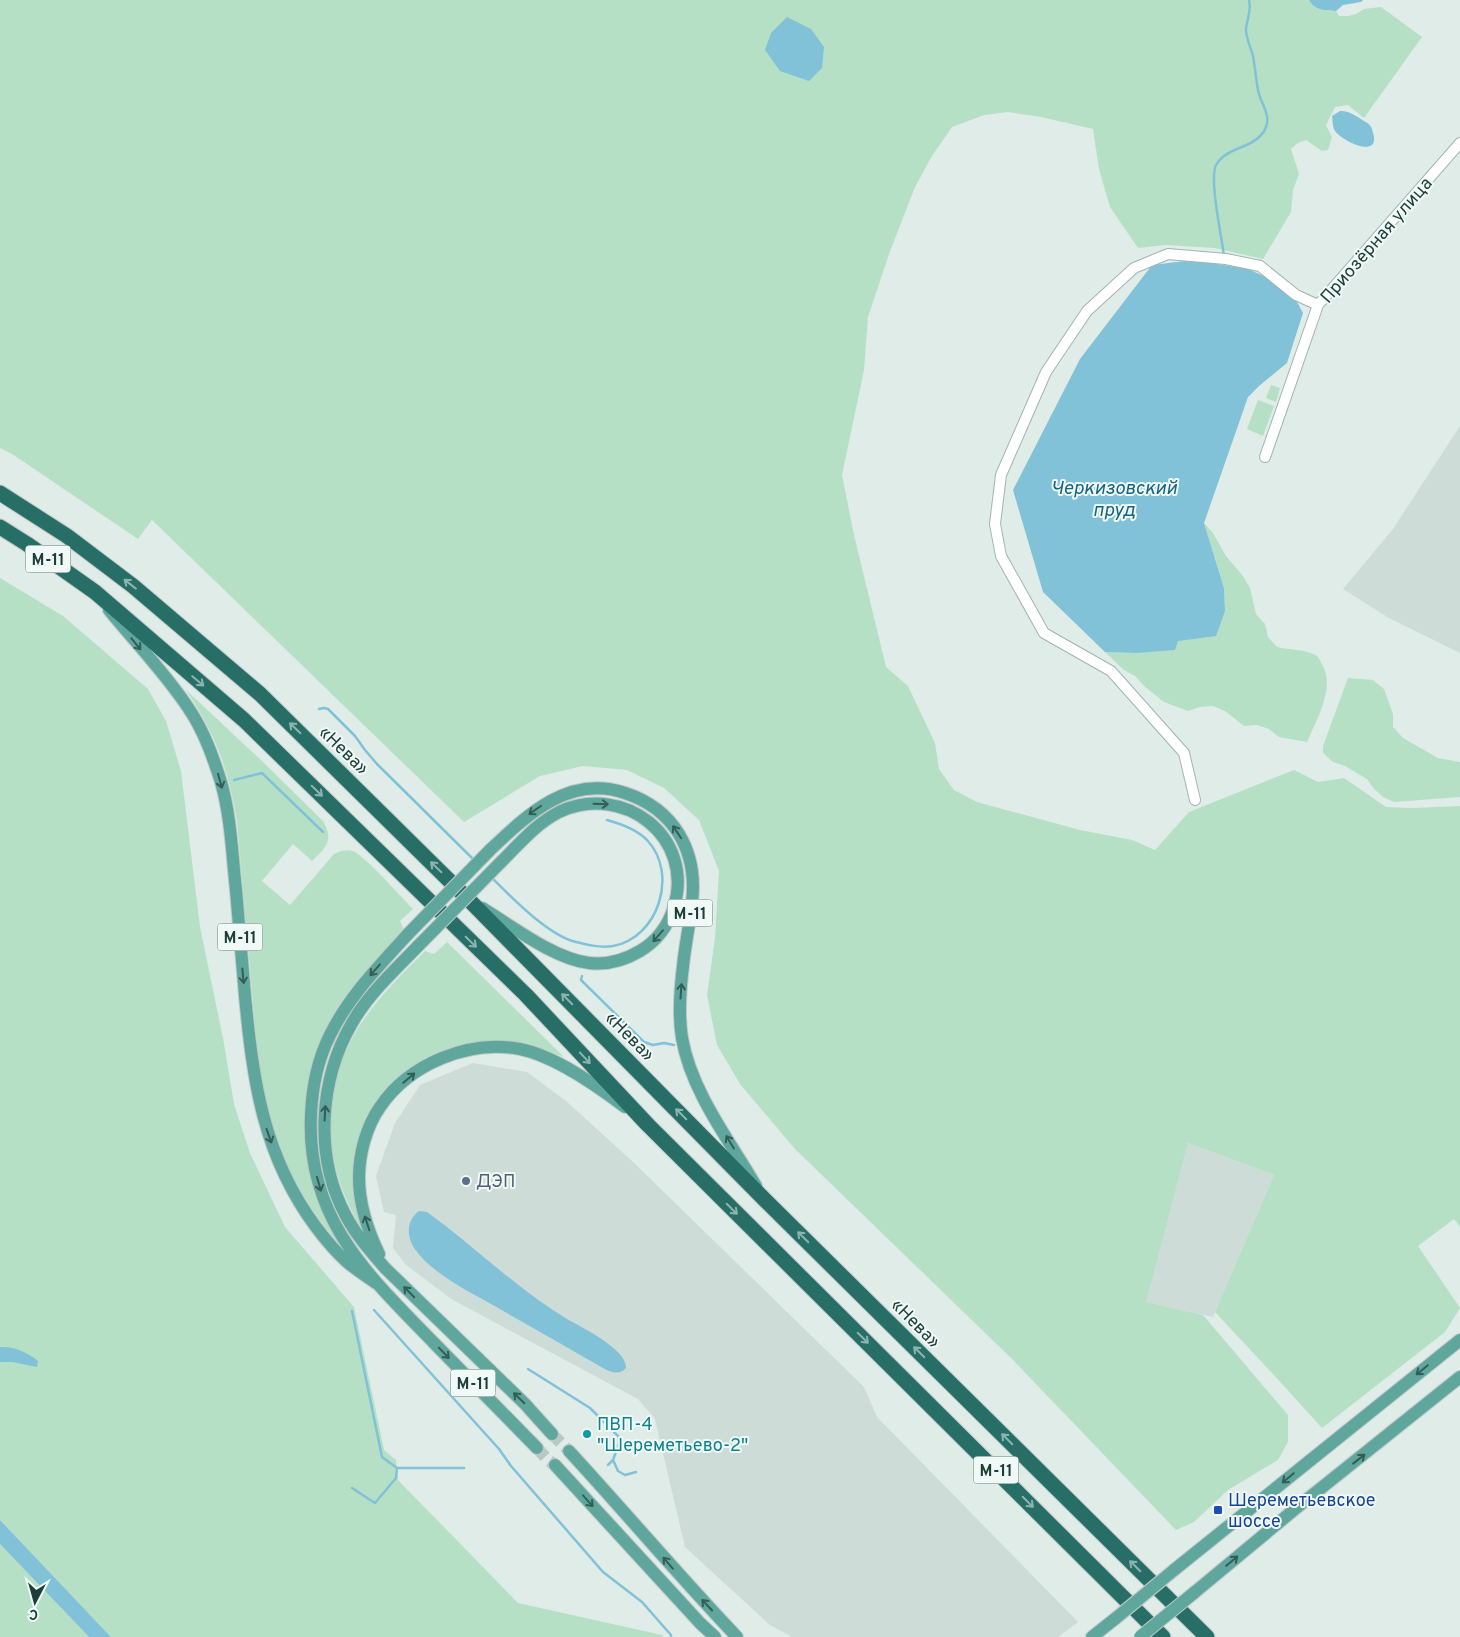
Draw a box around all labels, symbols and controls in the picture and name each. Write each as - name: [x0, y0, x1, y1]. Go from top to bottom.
- street label: Приозёрная улица: [1316, 173, 1438, 309]
- water label: Черкизовский пруд: [1051, 477, 1178, 523]
- road number: М-11: [26, 546, 70, 572]
- one-way arrow: [123, 578, 136, 589]
- one-way arrow: [131, 637, 142, 650]
- one-way arrow: [192, 675, 205, 686]
- one-way arrow: [288, 722, 301, 734]
- street label: «Нева»: [313, 722, 373, 780]
- one-way arrow: [216, 772, 226, 788]
- one-way arrow: [311, 785, 323, 797]
- one-way arrow: [592, 799, 609, 809]
- one-way arrow: [528, 805, 542, 815]
- one-way arrow: [672, 826, 682, 840]
- one-way arrow: [430, 861, 442, 873]
- road number: М-11: [668, 900, 712, 926]
- road number: М-11: [218, 924, 262, 950]
- one-way arrow: [652, 929, 664, 942]
- one-way arrow: [465, 935, 477, 948]
- one-way arrow: [370, 963, 381, 976]
- one-way arrow: [239, 968, 248, 984]
- one-way arrow: [676, 983, 685, 999]
- one-way arrow: [561, 993, 573, 1005]
- street label: «Нева»: [599, 1007, 659, 1067]
- one-way arrow: [579, 1051, 591, 1064]
- one-way arrow: [403, 1072, 416, 1083]
- one-way arrow: [321, 1105, 330, 1121]
- one-way arrow: [675, 1109, 687, 1121]
- one-way arrow: [265, 1128, 274, 1144]
- one-way arrow: [724, 1135, 734, 1149]
- place label: ДЭП: [476, 1171, 515, 1194]
- marker: ДЭП: [460, 1175, 472, 1187]
- one-way arrow: [314, 1176, 324, 1192]
- one-way arrow: [726, 1202, 738, 1214]
- one-way arrow: [361, 1215, 371, 1231]
- one-way arrow: [797, 1231, 809, 1243]
- one-way arrow: [403, 1286, 415, 1298]
- street label: «Нева»: [885, 1294, 945, 1354]
- one-way arrow: [856, 1332, 869, 1344]
- one-way arrow: [913, 1345, 925, 1358]
- one-way arrow: [438, 1346, 450, 1359]
- one-way arrow: [1416, 1365, 1429, 1376]
- road number: М-11: [450, 1370, 496, 1396]
- one-way arrow: [513, 1392, 525, 1405]
- place label: ПВП-4 "Шереметьево-2": [597, 1414, 748, 1458]
- marker: ПВП-4 "Шереметьево-2": [581, 1428, 593, 1440]
- one-way arrow: [1001, 1433, 1013, 1445]
- one-way arrow: [1352, 1454, 1366, 1464]
- road number: М-11: [974, 1456, 1018, 1484]
- one-way arrow: [1282, 1472, 1295, 1483]
- place label: Шереметьевское шоссе: [1228, 1490, 1376, 1534]
- one-way arrow: [582, 1494, 594, 1507]
- one-way arrow: [1021, 1496, 1034, 1508]
- marker: Шереметьевское шоссе: [1212, 1504, 1224, 1516]
- one-way arrow: [1226, 1555, 1239, 1567]
- one-way arrow: [663, 1556, 674, 1569]
- one-way arrow: [1129, 1560, 1141, 1572]
- north arrow: [10, 1577, 60, 1627]
- one-way arrow: [701, 1599, 713, 1612]
- text: С: [28, 1605, 39, 1622]

